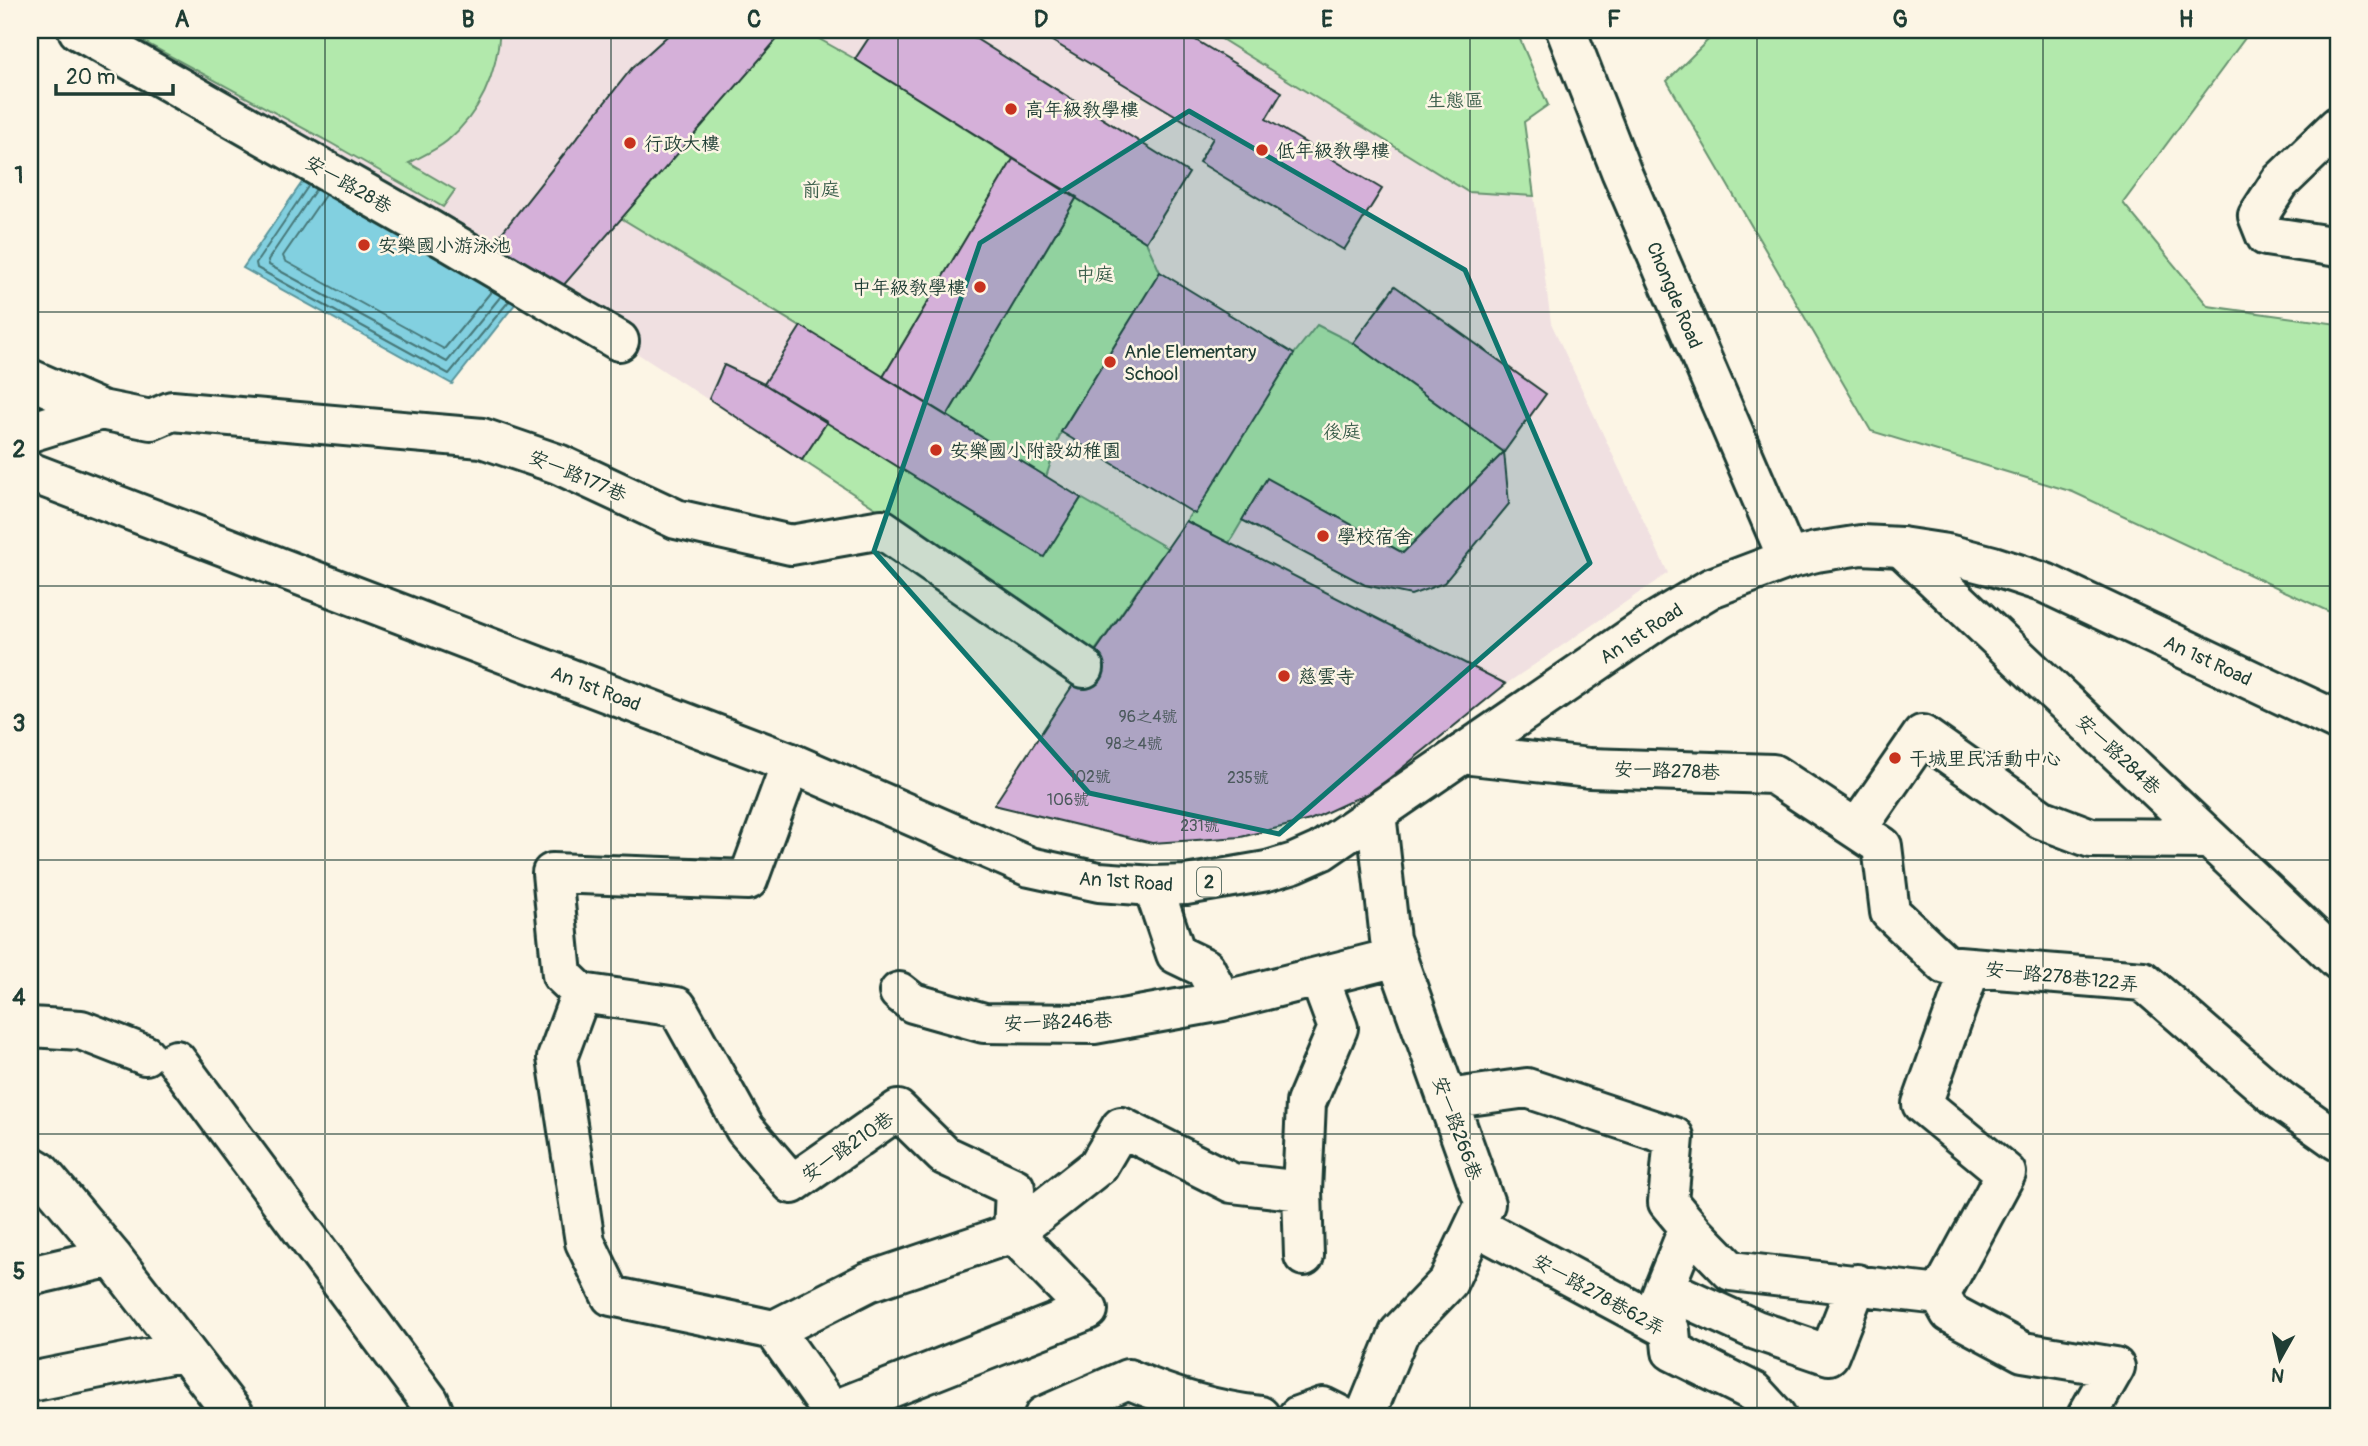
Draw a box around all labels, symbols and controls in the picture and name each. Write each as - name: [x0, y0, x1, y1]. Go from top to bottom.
- text: A: [175, 5, 190, 34]
- text: B: [461, 5, 475, 34]
- text: C: [747, 5, 761, 34]
- text: D: [1034, 5, 1048, 34]
- text: E: [1321, 5, 1333, 34]
- text: F: [1607, 5, 1621, 34]
- text: G: [1892, 5, 1908, 34]
- text: H: [2179, 5, 2193, 34]
- scale bar: [56, 52, 173, 96]
- text: 20 m: [66, 64, 115, 91]
- park label: 生態區: [1426, 89, 1484, 113]
- place label: 高年級教學樓: [1025, 98, 1139, 122]
- marker: 高年級教學樓: [1003, 101, 1019, 117]
- place label: 行政大樓: [644, 132, 720, 156]
- marker: 行政大樓: [622, 135, 638, 151]
- place label: 低年級教學樓: [1276, 139, 1390, 163]
- marker: 低年級教學樓: [1254, 142, 1270, 158]
- street label: 安一路28巷: [301, 150, 396, 219]
- text: 1: [15, 161, 24, 190]
- park label: 前庭: [802, 178, 840, 202]
- place label: 安樂國小游泳池: [378, 234, 511, 258]
- marker: 安樂國小游泳池: [356, 237, 372, 253]
- street label: Chongde Road: [1641, 239, 1707, 352]
- park label: 中庭: [1076, 263, 1114, 287]
- place label: 中年級教學樓: [852, 276, 966, 300]
- marker: 中年級教學樓: [972, 279, 988, 295]
- place label: Anle Elementary School: [1124, 340, 1257, 386]
- marker: Anle Elementary School: [1102, 354, 1118, 370]
- park label: 後庭: [1323, 420, 1361, 444]
- text: 2: [13, 435, 26, 464]
- place label: 安樂國小附設幼稚園: [950, 439, 1121, 463]
- marker: 安樂國小附設幼稚園: [928, 442, 944, 458]
- street label: 安一路177巷: [525, 445, 630, 507]
- place label: 學校宿舍: [1337, 525, 1413, 549]
- marker: 學校宿舍: [1315, 528, 1331, 544]
- street label: An 1st Road: [1595, 598, 1688, 670]
- street label: An 1st Road: [2160, 630, 2255, 692]
- street label: An 1st Road: [547, 661, 644, 717]
- place label: 慈雲寺: [1298, 665, 1355, 689]
- marker: 慈雲寺: [1276, 668, 1292, 684]
- house number: 96之4號: [1119, 707, 1177, 727]
- text: 3: [13, 709, 25, 738]
- street label: 安一路284巷: [2071, 709, 2166, 800]
- house number: 98之4號: [1105, 734, 1163, 754]
- place label: 干城里民活動中心: [1909, 747, 2061, 771]
- marker: 干城里民活動中心: [1887, 750, 1903, 766]
- street label: 安一路278巷: [1613, 757, 1720, 785]
- house number: 102號: [1069, 767, 1111, 787]
- house number: 235號: [1227, 768, 1269, 788]
- house number: 106號: [1047, 790, 1089, 810]
- house number: 231號: [1180, 816, 1220, 836]
- street label: An 1st Road: [1078, 867, 1174, 897]
- road number: 2: [1197, 868, 1221, 897]
- street label: 安一路278巷122弄: [1984, 957, 2140, 997]
- text: 4: [12, 983, 26, 1012]
- street label: 安一路246巷: [1003, 1008, 1113, 1036]
- street label: 安一路266巷: [1427, 1073, 1487, 1184]
- street label: 安一路210巷: [797, 1106, 898, 1187]
- street label: 安一路278巷62弄: [1528, 1249, 1669, 1341]
- text: 5: [13, 1257, 25, 1286]
- north arrow: [2246, 1324, 2316, 1394]
- text: N: [2270, 1362, 2286, 1388]

